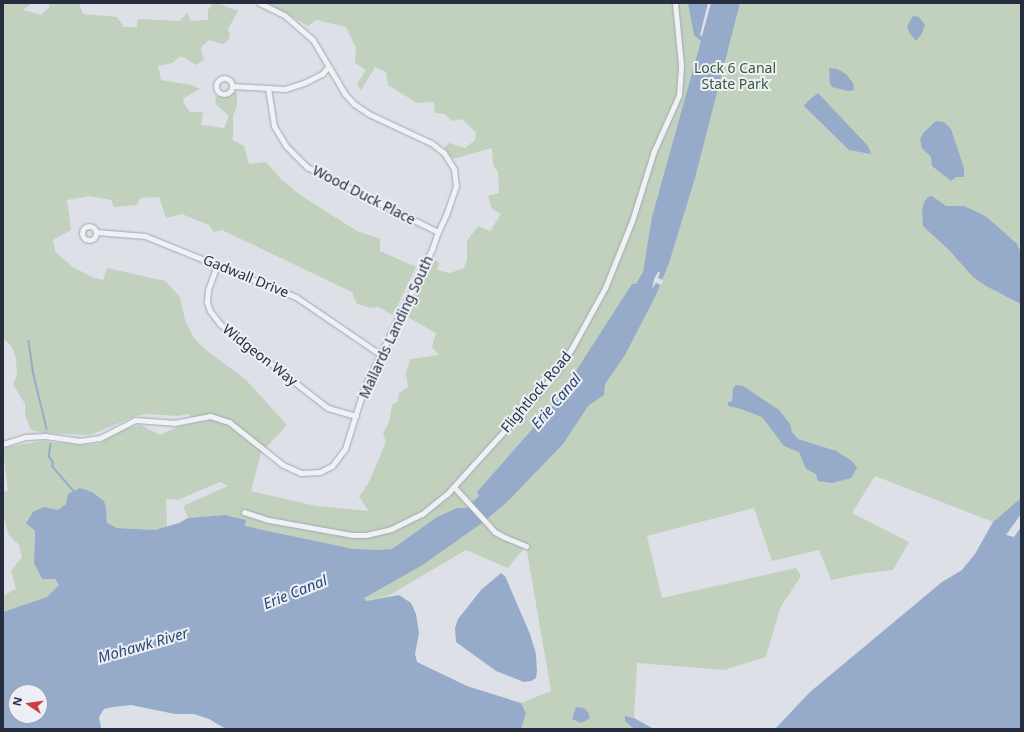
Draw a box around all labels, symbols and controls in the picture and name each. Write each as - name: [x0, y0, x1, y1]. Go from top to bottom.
- park label: Lock 6 Canal State Park: [694, 60, 776, 92]
- street label: Wood Duck Place: [310, 162, 418, 228]
- street label: Gadwall Drive: [201, 251, 291, 301]
- street label: Mallards Landing South: [356, 253, 436, 401]
- street label: Widgeon Way: [219, 321, 301, 389]
- street label: Flightlock Road: [497, 348, 575, 436]
- water label: Erie Canal: [527, 370, 585, 432]
- water label: Erie Canal: [260, 571, 330, 613]
- water label: Mohawk River: [96, 623, 190, 667]
- north arrow: [8, 684, 48, 724]
- text: N: [8, 695, 25, 707]

